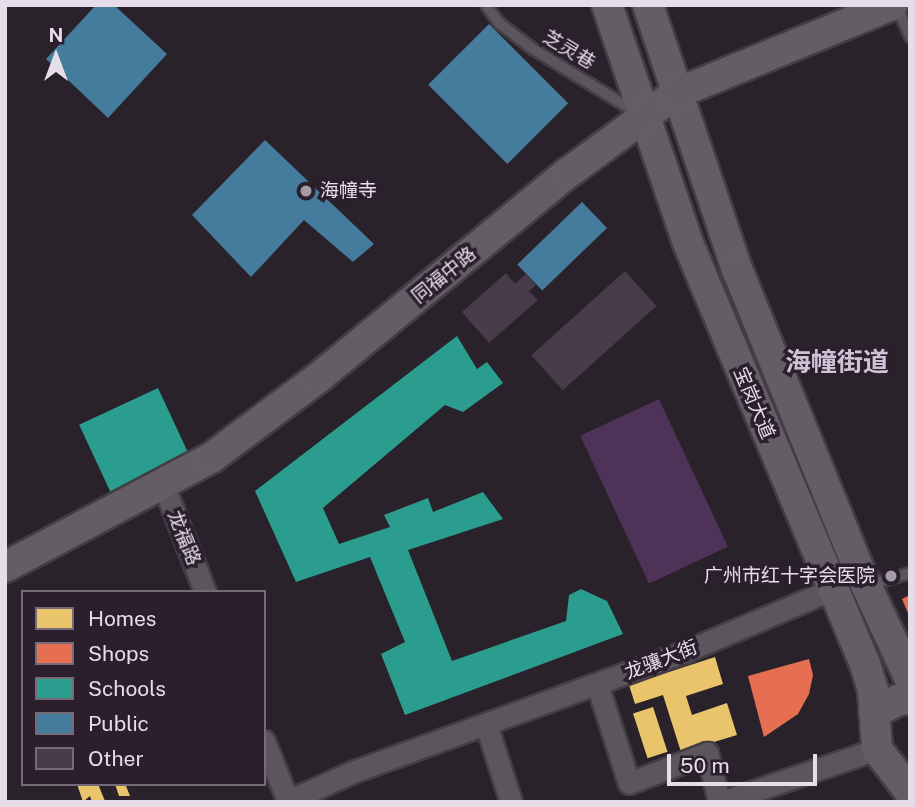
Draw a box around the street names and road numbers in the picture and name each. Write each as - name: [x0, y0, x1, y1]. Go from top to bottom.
- street label: 芝灵巷: [539, 26, 599, 74]
- street label: 同福中路: [407, 242, 481, 308]
- street label: 宝岗大道: [729, 364, 779, 442]
- street label: 龙福路: [163, 507, 205, 569]
- street label: 龙骧大街: [621, 636, 701, 684]

